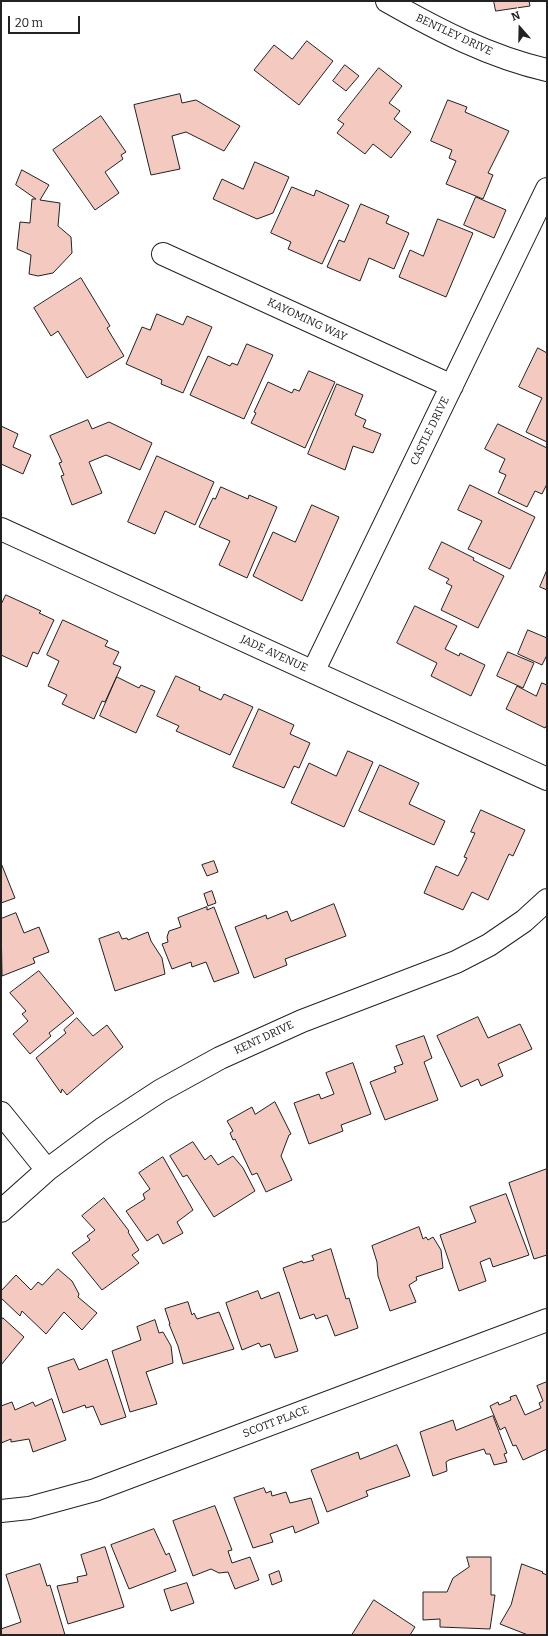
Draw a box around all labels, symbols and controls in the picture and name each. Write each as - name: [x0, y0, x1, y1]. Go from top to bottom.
- scale bar: [10, 8, 82, 34]
- north arrow: [500, 8, 540, 48]
- text: N: [510, 9, 522, 24]
- street label: BENTLEY DRIVE: [414, 11, 494, 59]
- text: 20 m: [15, 16, 43, 30]
- street label: KAYOMING WAY: [265, 296, 349, 344]
- street label: CASTLE DRIVE: [408, 395, 452, 467]
- street label: JADE AVENUE: [239, 633, 309, 675]
- street label: KENT DRIVE: [232, 1018, 296, 1058]
- street label: SCOTT PLACE: [241, 1403, 311, 1441]

